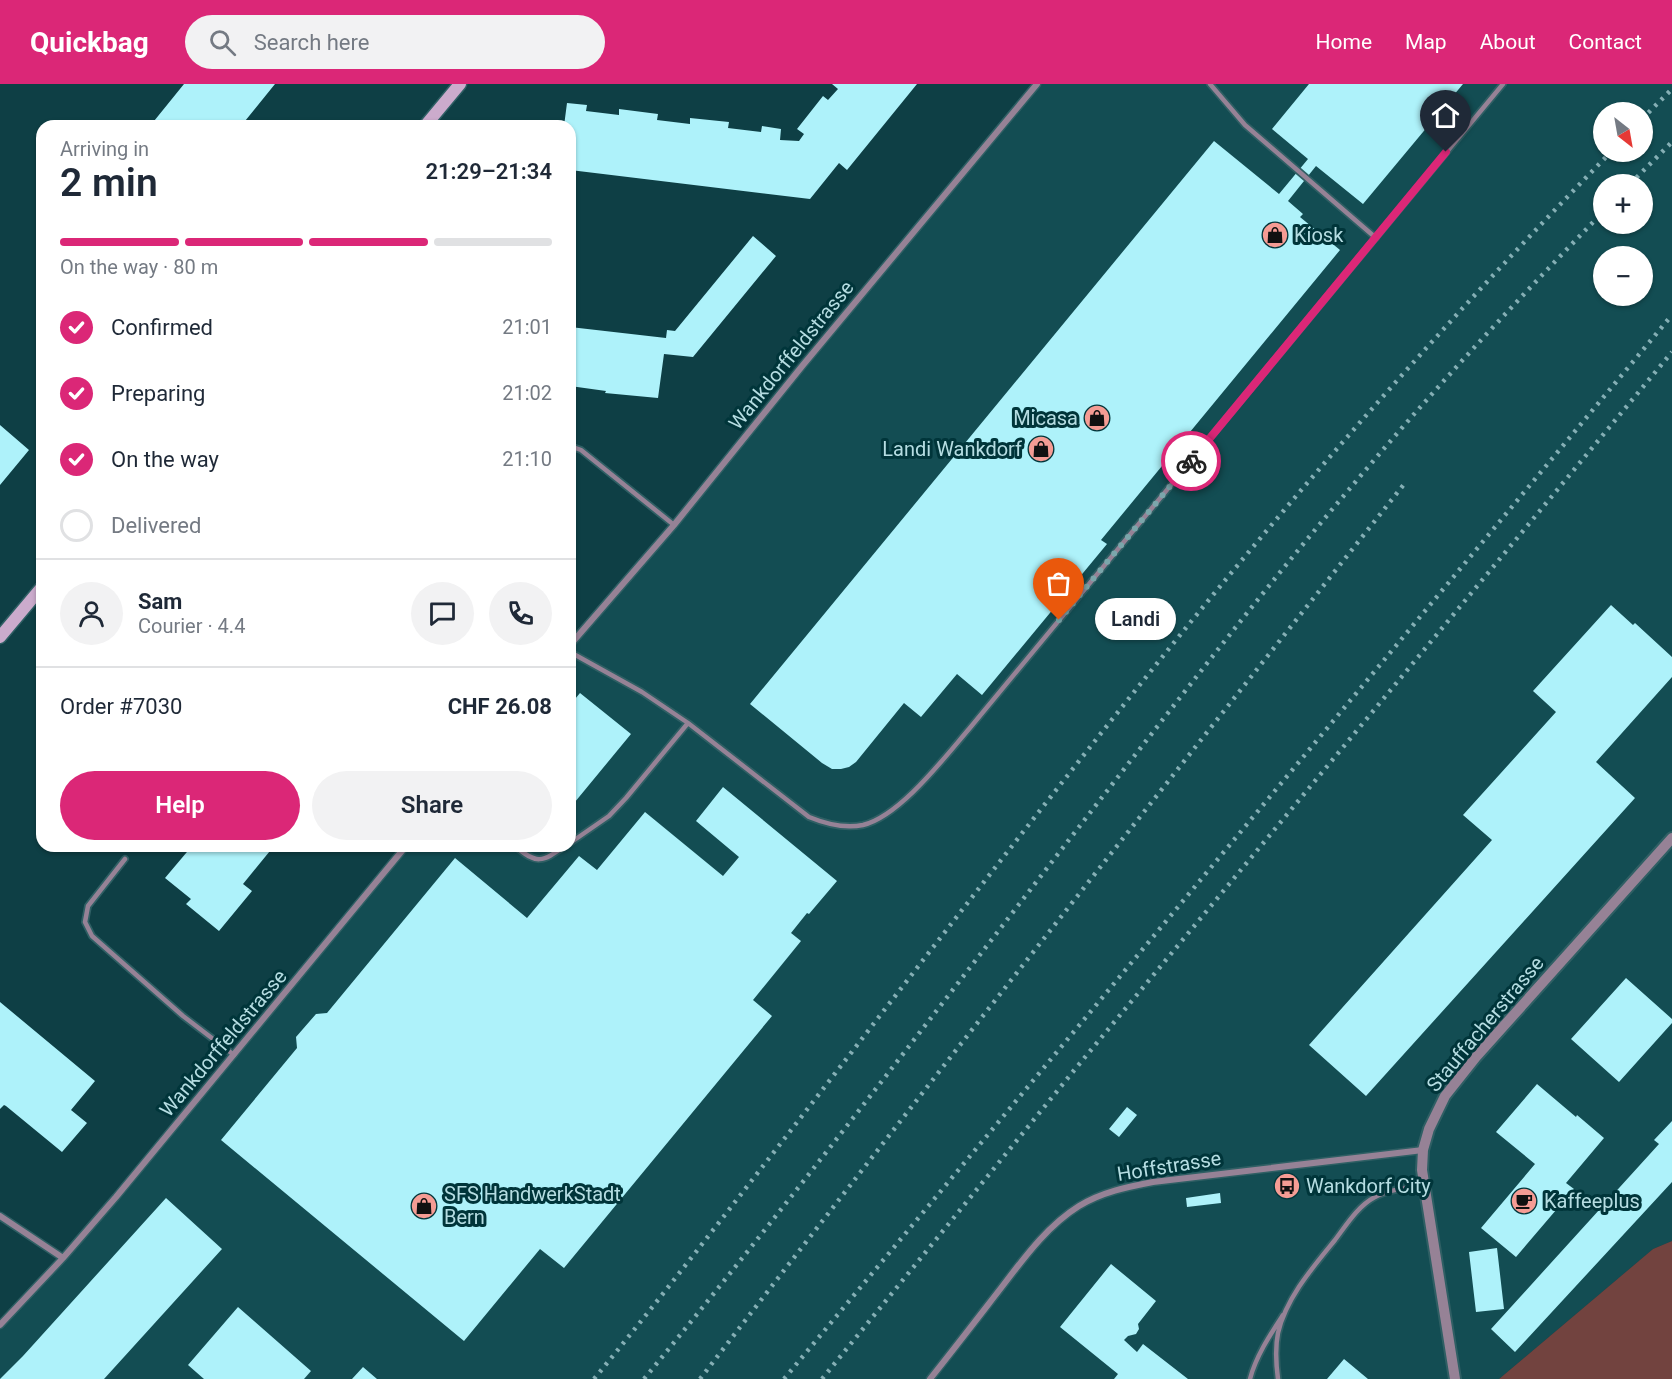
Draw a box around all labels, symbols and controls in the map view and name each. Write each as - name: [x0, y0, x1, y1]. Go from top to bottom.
- search box: [185, 15, 605, 69]
- text: Quickbag: [30, 26, 149, 59]
- icon: search: [206, 26, 239, 59]
- text: Search here: [254, 30, 369, 55]
- text: Home: [1316, 30, 1372, 54]
- text: Map: [1405, 30, 1447, 54]
- text: About: [1480, 30, 1536, 54]
- text: Contact: [1569, 30, 1642, 54]
- pin: [1420, 90, 1471, 152]
- icon: home: [1429, 99, 1462, 132]
- north arrow: [1593, 102, 1653, 162]
- map controls: [1593, 102, 1653, 306]
- text: Arriving in: [60, 137, 149, 161]
- text: 21:29–21:34: [425, 159, 552, 184]
- text: 2 min: [60, 160, 158, 206]
- button: +: [1593, 174, 1653, 234]
- shop icon: Kiosk: [1260, 220, 1290, 250]
- place label: Kiosk: [1294, 223, 1344, 247]
- button: −: [1593, 246, 1653, 306]
- text: On the way · 80 m: [60, 255, 218, 279]
- street label: Wankdorffeldstrasse: [724, 276, 858, 434]
- icon: check: [60, 311, 93, 344]
- text: Confirmed: [111, 315, 213, 340]
- text: 21:01: [502, 315, 552, 339]
- icon: check: [60, 377, 93, 410]
- text: Preparing: [111, 381, 205, 406]
- text: 21:02: [502, 381, 552, 405]
- shop icon: Micasa: [1082, 403, 1112, 433]
- place label: Micasa: [1013, 406, 1078, 430]
- courier: [1161, 431, 1221, 491]
- shop icon: Landi Wankdorf: [1026, 434, 1056, 464]
- place label: Landi Wankdorf: [882, 437, 1022, 461]
- icon: check: [60, 443, 93, 476]
- icon: bike: [1175, 445, 1208, 478]
- text: On the way: [111, 447, 219, 472]
- text: 21:10: [502, 447, 552, 471]
- text: Delivered: [111, 513, 201, 538]
- pin: [1033, 558, 1084, 620]
- icon: bag: [1042, 567, 1075, 600]
- button: person: [60, 582, 123, 645]
- button: chat: [411, 582, 474, 645]
- button: phone: [489, 582, 552, 645]
- text: Sam: [138, 589, 182, 614]
- callout: Landi: [1095, 599, 1176, 641]
- text: Landi: [1111, 607, 1160, 631]
- text: Courier · 4.4: [138, 614, 245, 638]
- text: Order #7030: [60, 694, 182, 719]
- text: CHF 26.08: [448, 694, 552, 719]
- button: Help: [60, 771, 300, 840]
- button: Share: [312, 771, 552, 840]
- street label: Stauffacherstrasse: [1421, 951, 1549, 1097]
- street label: Wankdorffeldstrasse: [154, 965, 292, 1121]
- street label: Hoffstrasse: [1115, 1146, 1223, 1186]
- bus stop icon: Wankdorf City: [1272, 1171, 1302, 1201]
- place label: Wankdorf City: [1306, 1174, 1431, 1198]
- place label: SFS HandwerkStadt Bern: [444, 1182, 621, 1229]
- cafe icon: Kaffeeplus: [1509, 1186, 1539, 1216]
- place label: Kaffeeplus: [1544, 1189, 1640, 1213]
- shop icon: SFS HandwerkStadt Bern: [409, 1191, 439, 1221]

